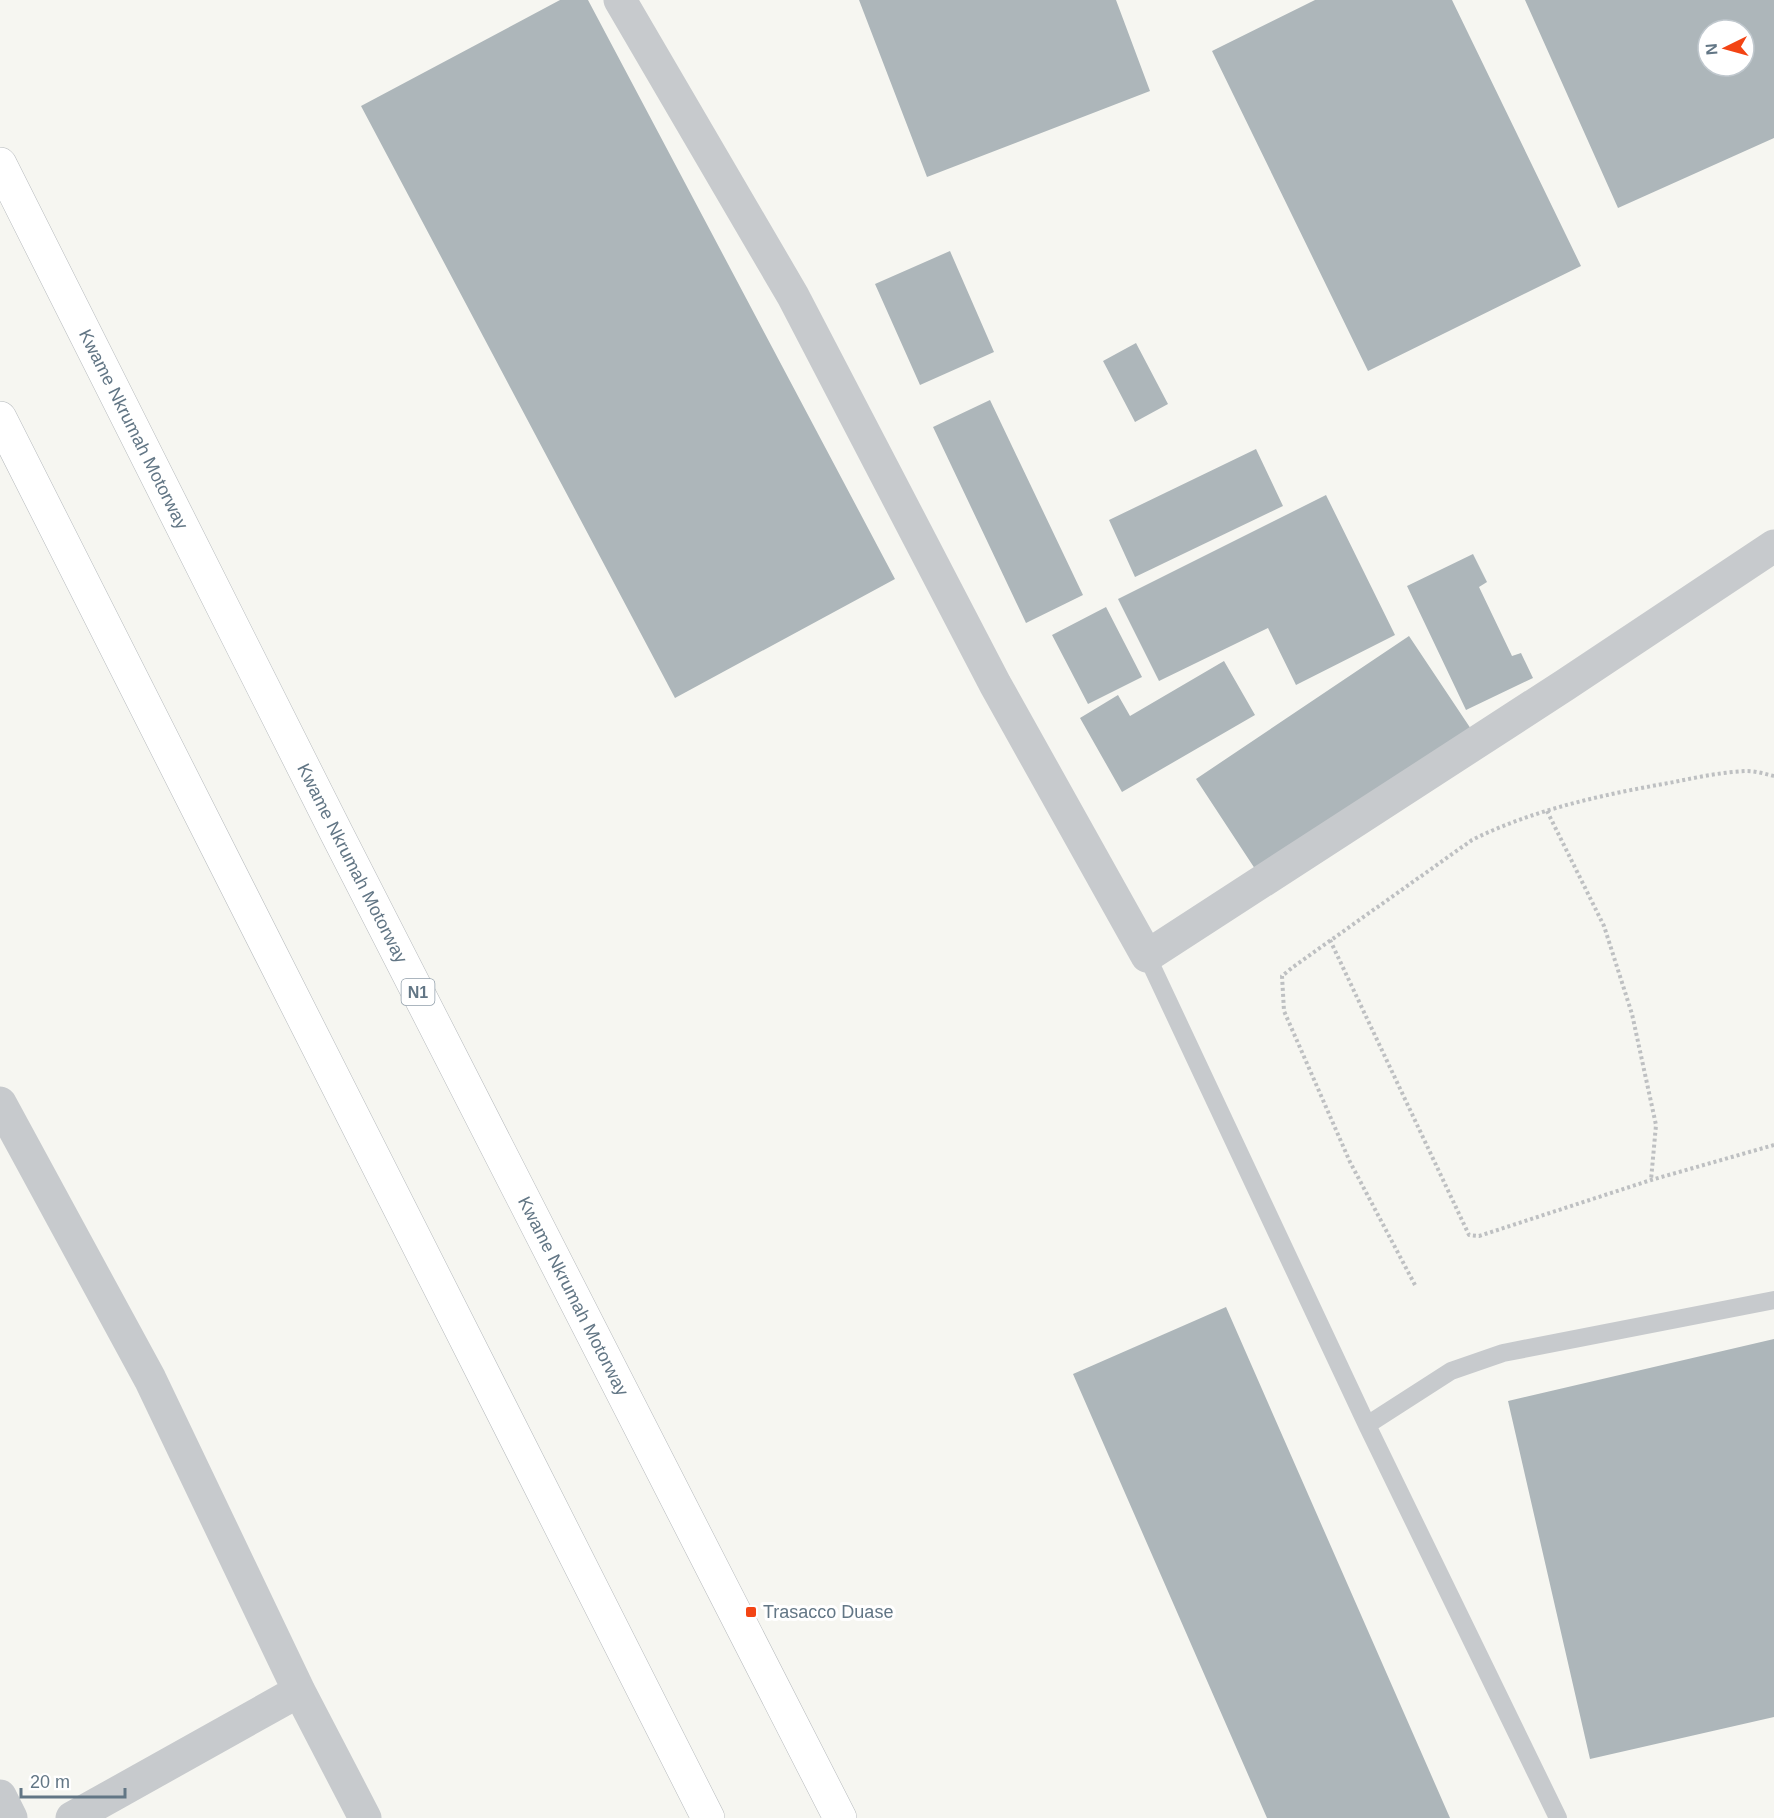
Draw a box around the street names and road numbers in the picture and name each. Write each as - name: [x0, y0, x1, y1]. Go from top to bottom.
- street label: Kwame Nkrumah Motorway: [75, 326, 192, 533]
- street label: Kwame Nkrumah Motorway: [293, 760, 411, 966]
- road number: N1: [402, 979, 434, 1005]
- street label: Kwame Nkrumah Motorway: [514, 1193, 632, 1399]

